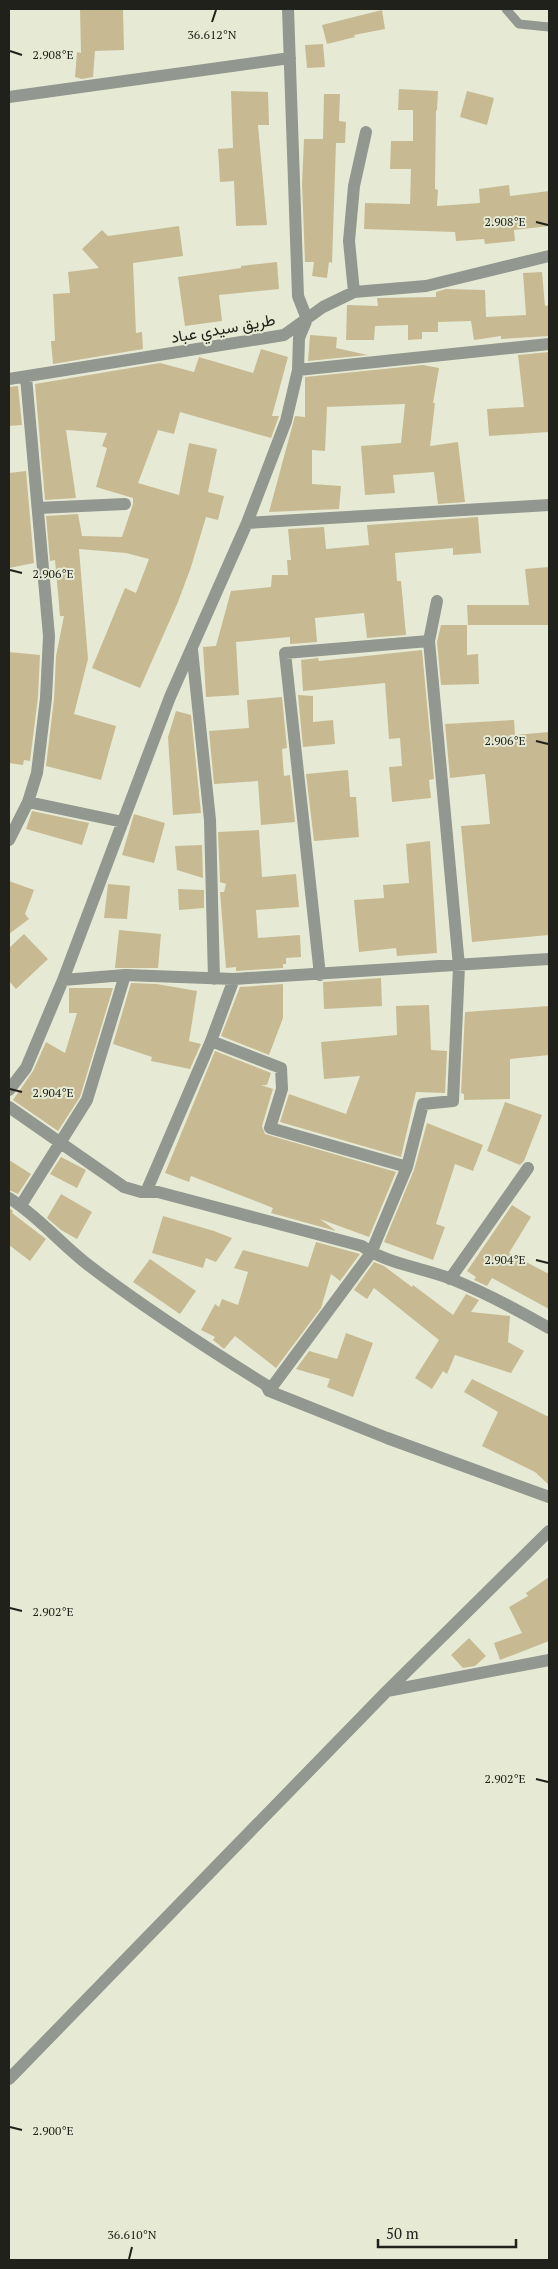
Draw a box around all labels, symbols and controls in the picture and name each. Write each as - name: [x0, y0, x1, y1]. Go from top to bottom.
- text: 36.612°N: [187, 27, 237, 42]
- text: 2.908°E: [32, 47, 74, 62]
- text: 2.908°E: [484, 214, 526, 229]
- street label: طريق سيدي عباد: [169, 308, 277, 351]
- text: 2.906°E: [32, 566, 74, 581]
- text: 2.906°E: [484, 733, 526, 748]
- text: 2.904°E: [32, 1085, 74, 1100]
- text: 2.904°E: [484, 1252, 526, 1267]
- text: 2.902°E: [32, 1604, 74, 1619]
- text: 2.902°E: [484, 1771, 526, 1786]
- text: 2.900°E: [32, 2123, 74, 2138]
- scale bar: [378, 2216, 516, 2248]
- text: 50 m: [386, 2223, 419, 2243]
- text: 36.610°N: [107, 2227, 157, 2242]

